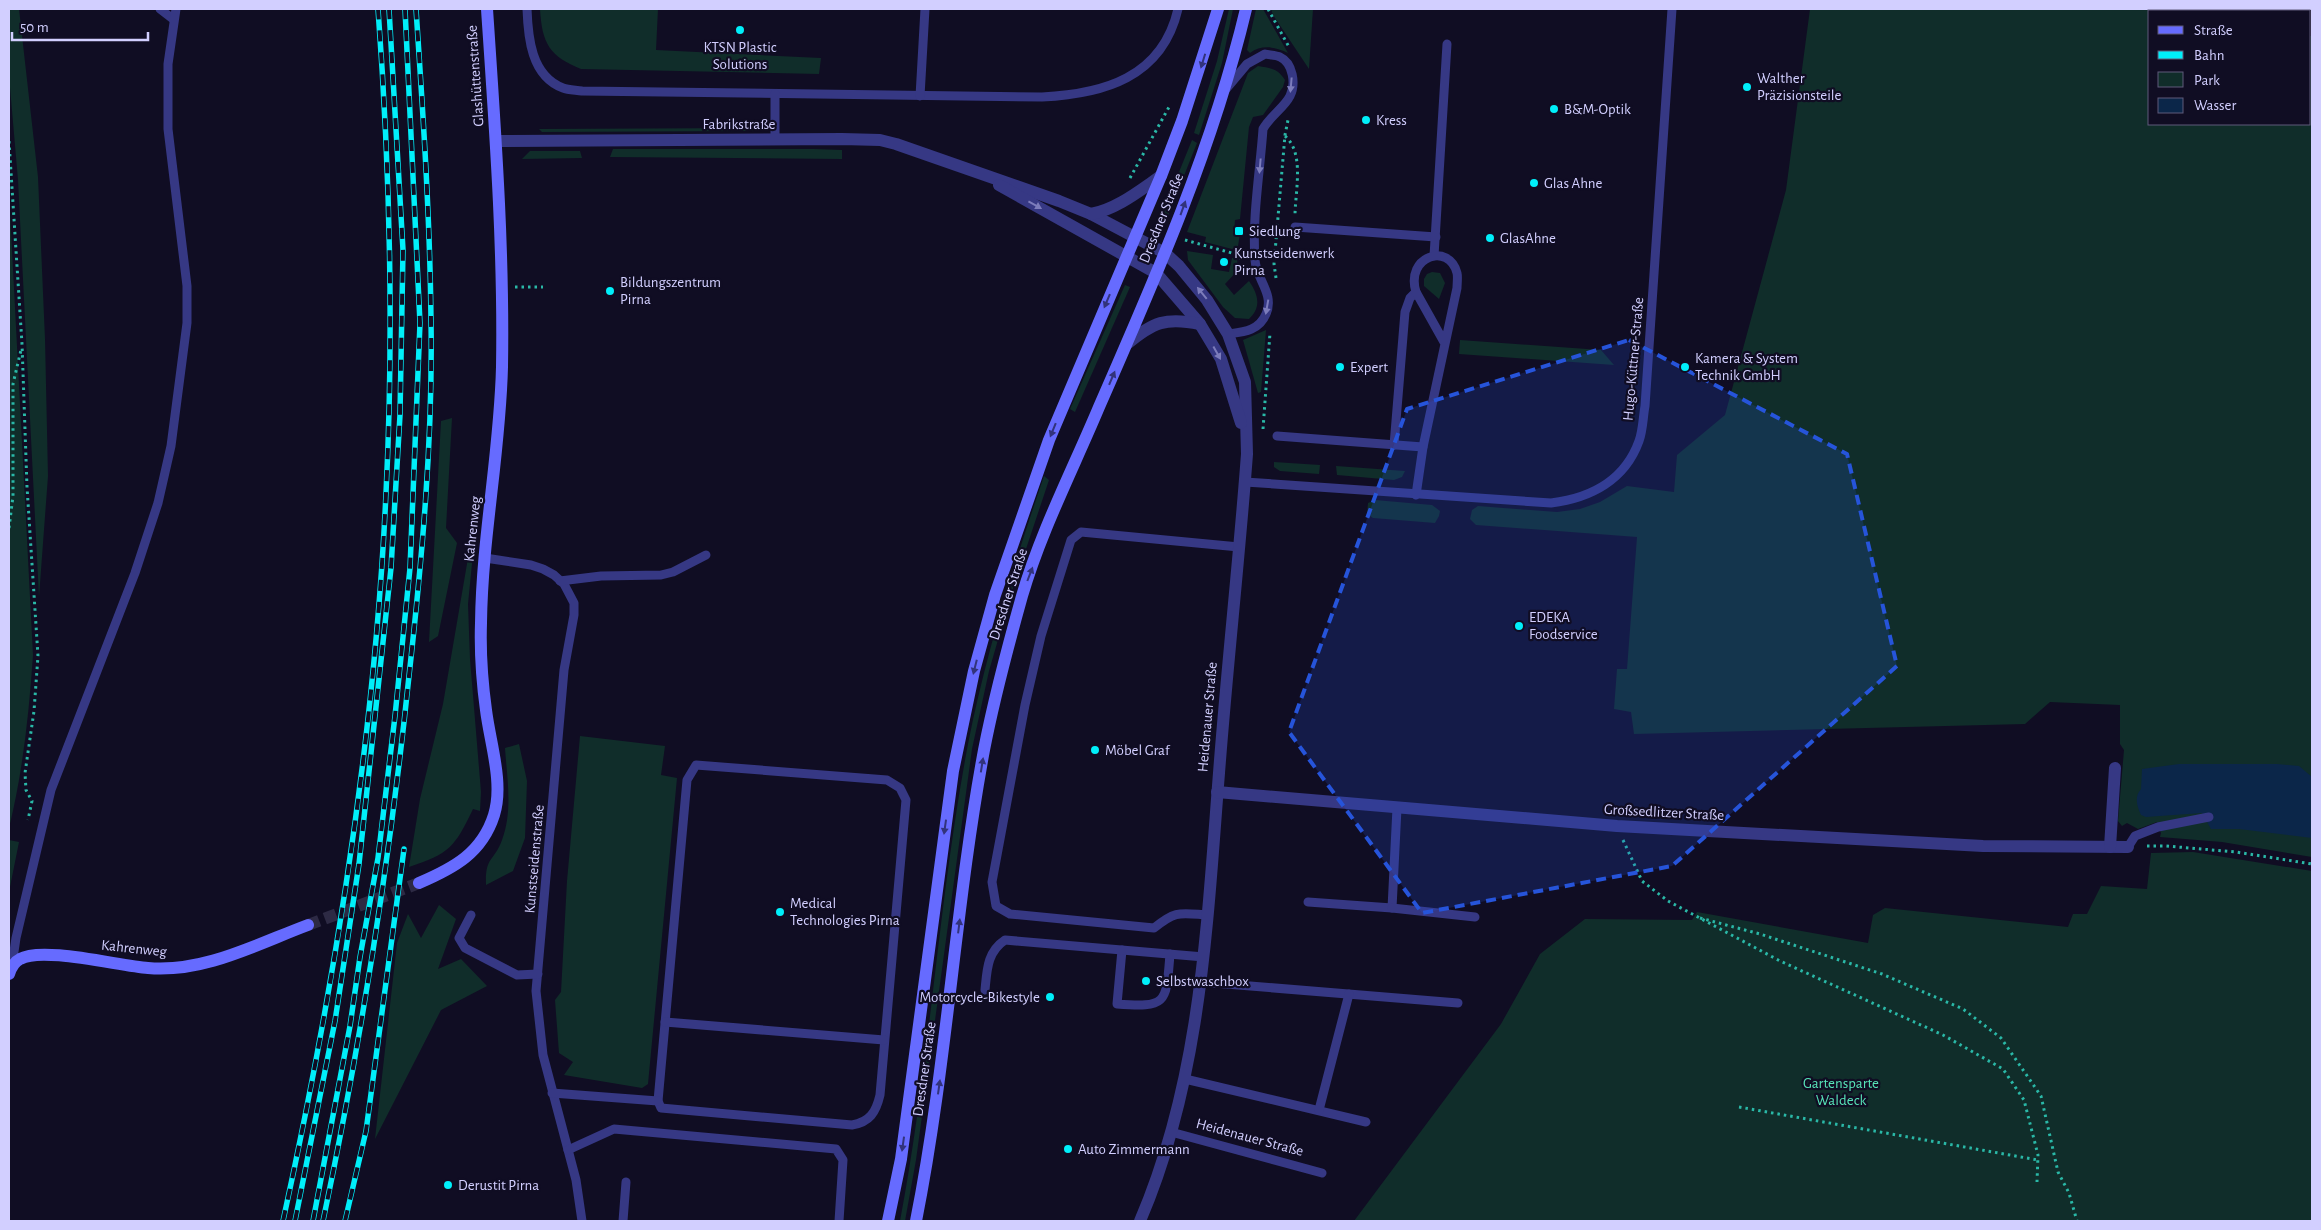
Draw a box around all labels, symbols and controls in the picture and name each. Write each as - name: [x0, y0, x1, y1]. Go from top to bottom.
- scale bar: [12, 10, 149, 42]
- legend: [2148, 10, 2311, 125]
- text: 50 m: [20, 20, 49, 35]
- text: Straße: [2194, 23, 2233, 38]
- marker: KTSN Plastic Solutions: [734, 24, 746, 36]
- street label: Glashüttenstraße: [464, 25, 487, 127]
- place label: KTSN Plastic Solutions: [703, 40, 777, 72]
- text: Bahn: [2194, 48, 2224, 63]
- one-way arrow: [1198, 53, 1206, 68]
- place label: Walther Präzisionsteile: [1757, 71, 1842, 103]
- text: Park: [2194, 73, 2220, 88]
- one-way arrow: [1287, 77, 1295, 93]
- marker: Walther Präzisionsteile: [1741, 81, 1753, 93]
- text: Wasser: [2194, 98, 2237, 113]
- place label: B&M-Optik: [1564, 102, 1631, 117]
- marker: B&M-Optik: [1548, 103, 1560, 115]
- place label: Kress: [1376, 113, 1407, 128]
- marker: Kress: [1360, 114, 1372, 126]
- street label: Fabrikstraße: [702, 117, 776, 132]
- one-way arrow: [1256, 158, 1264, 174]
- street label: Dresdner Straße: [1137, 171, 1186, 265]
- place label: Glas Ahne: [1544, 176, 1603, 191]
- marker: Glas Ahne: [1528, 177, 1540, 189]
- one-way arrow: [1179, 200, 1187, 215]
- one-way arrow: [1028, 201, 1043, 209]
- place label: Siedlung: [1249, 224, 1301, 239]
- marker: Siedlung: [1233, 225, 1245, 237]
- place label: GlasAhne: [1500, 231, 1556, 246]
- marker: GlasAhne: [1484, 232, 1496, 244]
- place label: Kunstseidenwerk Pirna: [1234, 246, 1334, 278]
- marker: Kunstseidenwerk Pirna: [1218, 256, 1230, 268]
- place label: Bildungszentrum Pirna: [620, 275, 721, 307]
- marker: Bildungszentrum Pirna: [604, 285, 616, 297]
- one-way arrow: [1196, 287, 1207, 300]
- one-way arrow: [1103, 294, 1111, 309]
- street label: Hugo-Küttner-Straße: [1621, 297, 1646, 422]
- one-way arrow: [1263, 299, 1271, 315]
- one-way arrow: [1213, 346, 1221, 361]
- place label: Kamera & System Technik GmbH: [1695, 351, 1798, 383]
- place label: Expert: [1350, 360, 1388, 375]
- marker: Expert: [1334, 361, 1346, 373]
- marker: Kamera & System Technik GmbH: [1679, 361, 1691, 373]
- one-way arrow: [1109, 371, 1117, 385]
- one-way arrow: [1048, 423, 1056, 437]
- street label: Kahrenweg: [462, 495, 483, 563]
- street label: Dresdner Straße: [987, 546, 1030, 642]
- one-way arrow: [1027, 566, 1034, 581]
- place label: EDEKA Foodservice: [1529, 610, 1598, 642]
- marker: EDEKA Foodservice: [1513, 620, 1525, 632]
- one-way arrow: [971, 660, 979, 675]
- street label: Heidenauer Straße: [1195, 661, 1220, 773]
- place label: Möbel Graf: [1105, 743, 1171, 758]
- marker: Möbel Graf: [1089, 744, 1101, 756]
- one-way arrow: [978, 757, 986, 773]
- street label: Großsedlitzer Straße: [1603, 802, 1725, 823]
- street label: Kunstseidenstraße: [522, 804, 547, 914]
- one-way arrow: [941, 819, 949, 835]
- place label: Medical Technologies Pirna: [790, 896, 900, 928]
- marker: Medical Technologies Pirna: [774, 906, 786, 918]
- one-way arrow: [955, 917, 963, 933]
- street label: Kahrenweg: [100, 938, 168, 959]
- place label: Selbstwaschbox: [1156, 974, 1249, 989]
- marker: Selbstwaschbox: [1140, 975, 1152, 987]
- place label: Motorcycle-Bikestyle: [919, 990, 1040, 1005]
- marker: Motorcycle-Bikestyle: [1044, 991, 1056, 1003]
- street label: Dresdner Straße: [910, 1021, 939, 1117]
- park label: Gartensparte Waldeck: [1803, 1076, 1879, 1108]
- one-way arrow: [935, 1079, 943, 1095]
- street label: Heidenauer Straße: [1195, 1116, 1305, 1159]
- one-way arrow: [899, 1136, 907, 1152]
- place label: Auto Zimmermann: [1078, 1142, 1190, 1157]
- marker: Auto Zimmermann: [1062, 1143, 1074, 1155]
- place label: Derustit Pirna: [458, 1178, 539, 1193]
- marker: Derustit Pirna: [442, 1179, 454, 1191]

